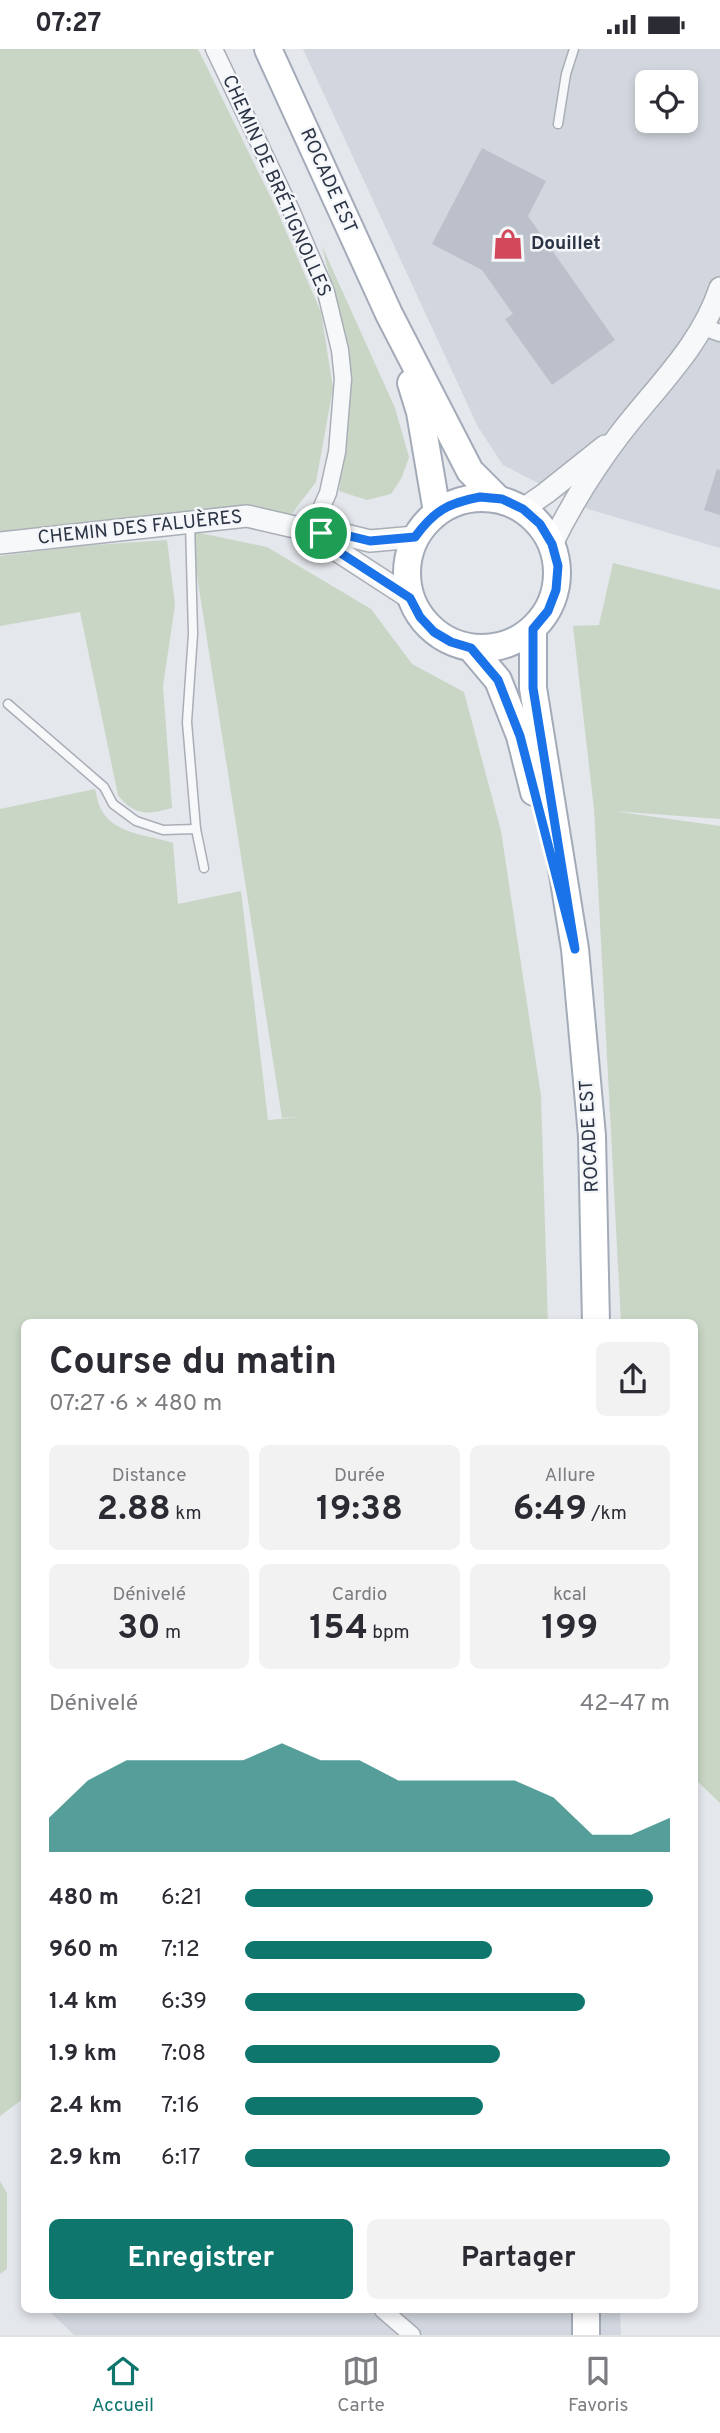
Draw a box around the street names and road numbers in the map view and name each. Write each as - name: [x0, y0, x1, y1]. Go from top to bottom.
- street label: CHEMIN DE BRÉTIGNOLLES: [216, 71, 337, 301]
- street label: ROCADE EST: [294, 125, 362, 237]
- street label: CHEMIN DES FALUÈRES: [36, 504, 243, 551]
- street label: ROCADE EST: [575, 1079, 605, 1193]

